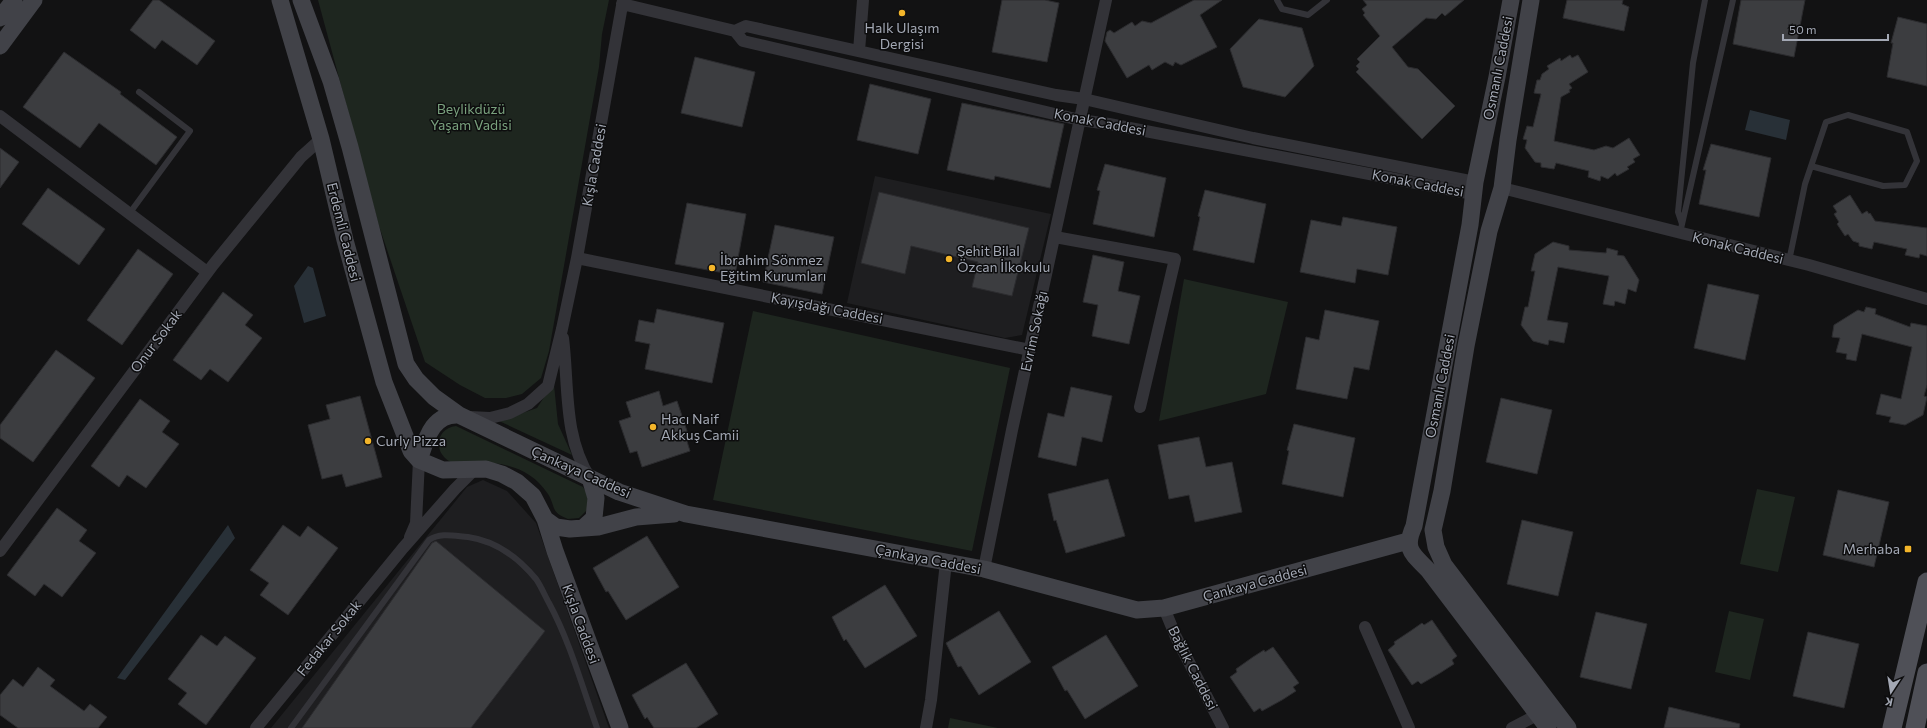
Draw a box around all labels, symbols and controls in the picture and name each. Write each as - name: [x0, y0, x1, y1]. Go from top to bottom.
- marker: Halk Ulaşım Dergisi: [897, 8, 907, 18]
- street label: Osmanlı Caddesi: [1479, 14, 1516, 121]
- scale bar: [1783, 16, 1888, 42]
- place label: Halk Ulaşım Dergisi: [865, 19, 939, 52]
- text: 50 m: [1789, 22, 1817, 36]
- park label: Beylikdüzü Yaşam Vadisi: [430, 100, 512, 133]
- street label: Konak Caddesi: [1053, 104, 1148, 139]
- street label: Kışla Caddesi: [578, 122, 609, 207]
- street label: Konak Caddesi: [1371, 165, 1466, 200]
- street label: Erdemli Caddesi: [324, 181, 365, 283]
- street label: Konak Caddesi: [1691, 228, 1785, 267]
- place label: Şehit Bilal Özcan İlkokulu: [957, 242, 1050, 275]
- place label: İbrahim Sönmez Eğitim Kurumları: [720, 251, 826, 284]
- marker: Şehit Bilal Özcan İlkokulu: [944, 254, 954, 264]
- marker: İbrahim Sönmez Eğitim Kurumları: [707, 263, 717, 273]
- street label: Kayışdağı Caddesi: [770, 288, 884, 327]
- street label: Evrim Sokağı: [1017, 289, 1050, 373]
- street label: Onur Sokak: [126, 305, 185, 376]
- street label: Osmanlı Caddesi: [1421, 332, 1458, 439]
- place label: Hacı Naif Akkuş Camii: [661, 410, 739, 443]
- marker: Hacı Naif Akkuş Camii: [648, 422, 658, 432]
- place label: Curly Pizza: [376, 432, 446, 449]
- marker: Curly Pizza: [363, 436, 373, 446]
- street label: Çankaya Caddesi: [529, 442, 634, 501]
- street label: Çankaya Caddesi: [874, 540, 982, 577]
- place label: Merhaba: [1843, 540, 1900, 557]
- marker: Merhaba: [1903, 544, 1913, 554]
- street label: Çankaya Caddesi: [1201, 560, 1309, 605]
- street label: Kışla Caddesi: [559, 582, 604, 666]
- street label: Fedakar Sokak: [293, 596, 365, 679]
- street label: Bağlık Caddesi: [1165, 623, 1222, 713]
- north arrow: [1871, 672, 1911, 712]
- text: K: [1883, 695, 1894, 709]

